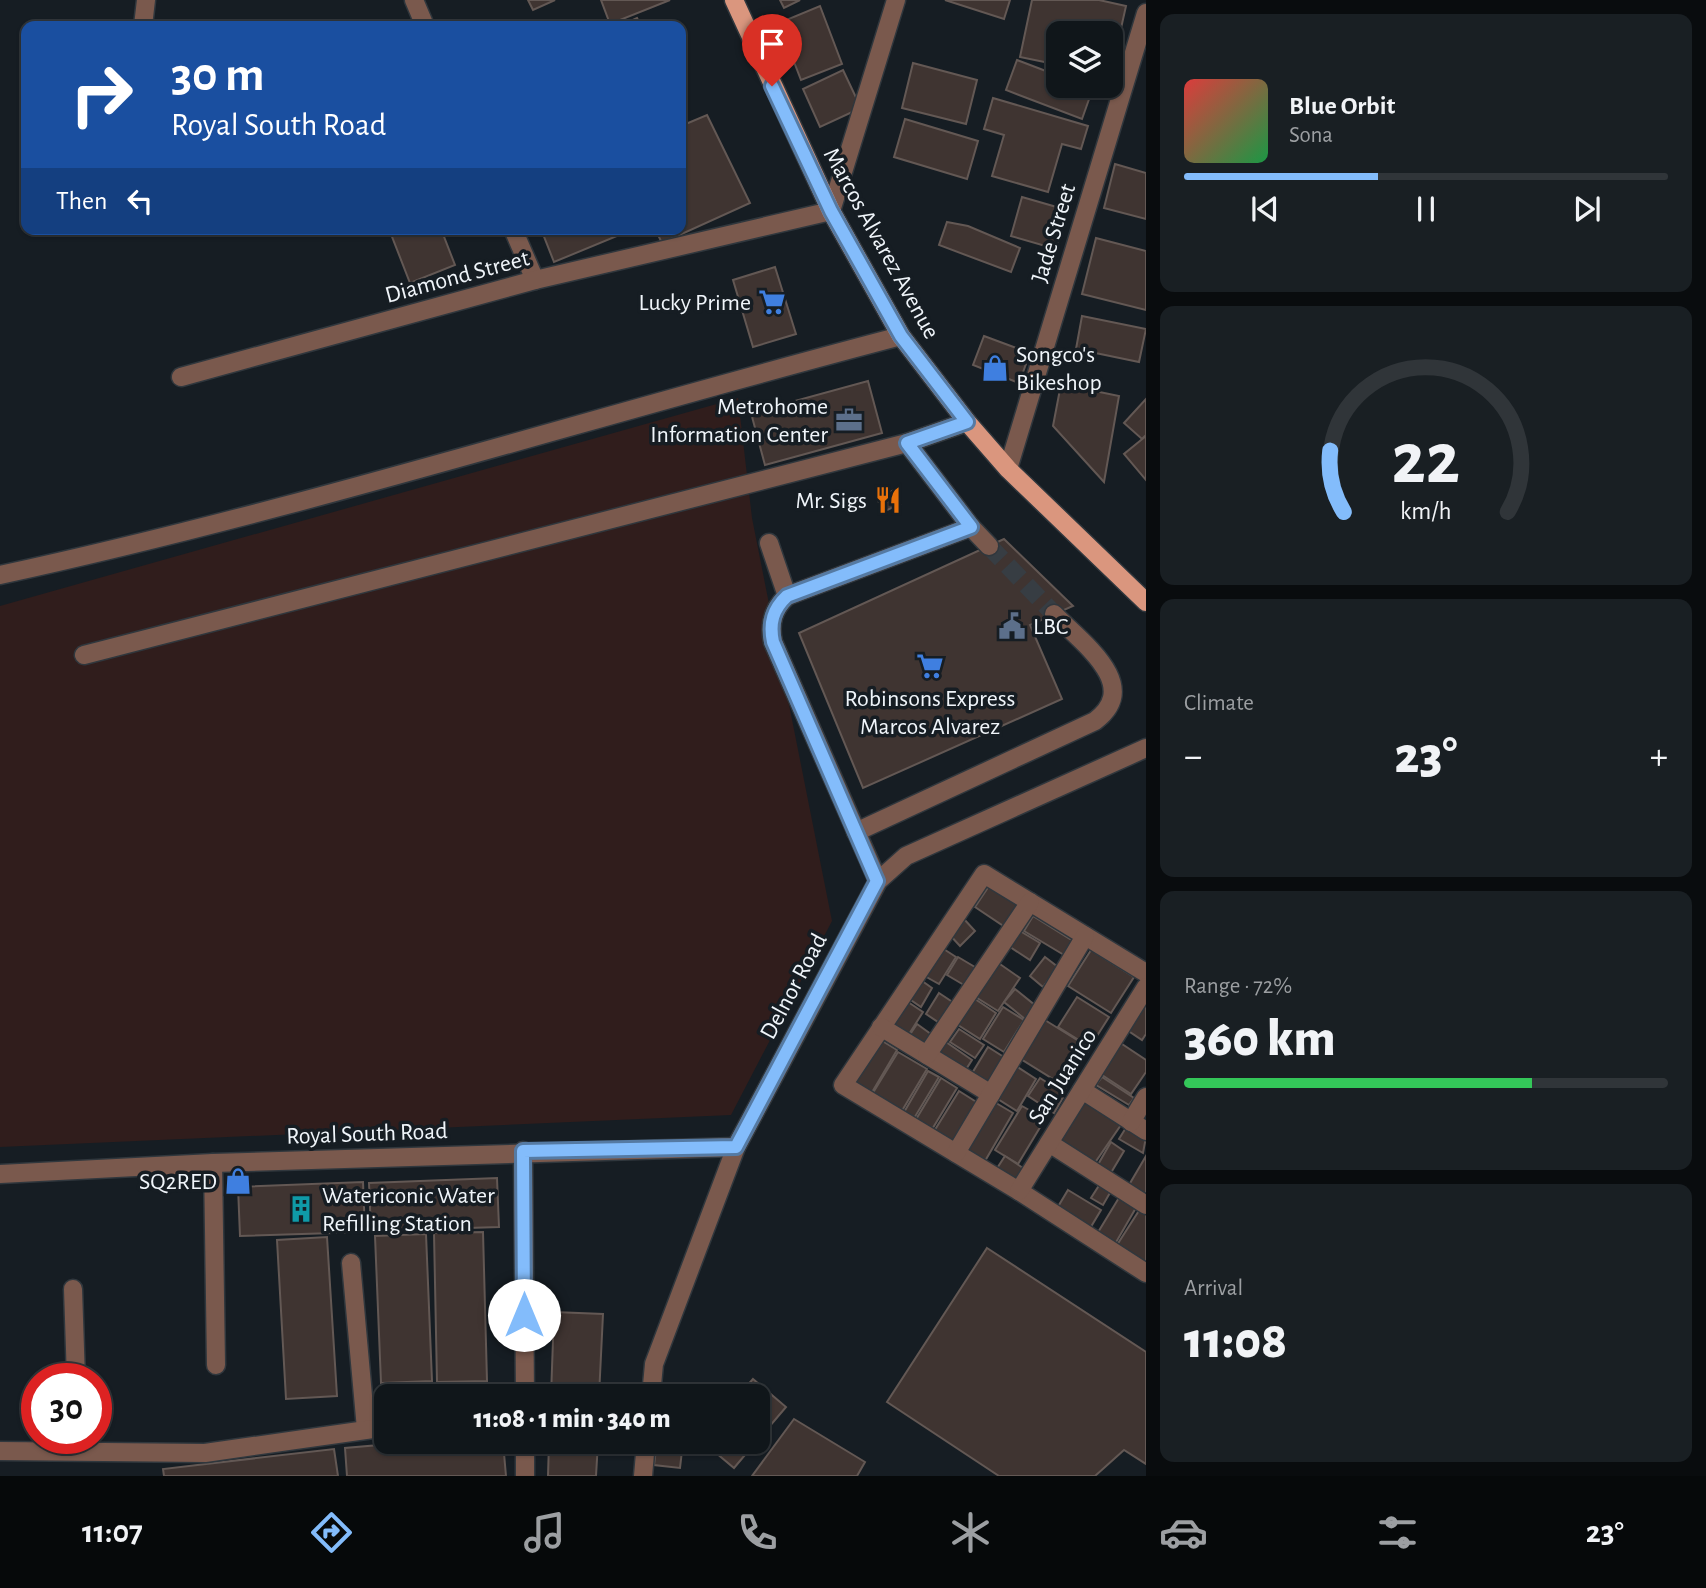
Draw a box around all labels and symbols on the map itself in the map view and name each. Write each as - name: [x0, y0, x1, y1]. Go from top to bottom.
- pin: [742, 14, 802, 86]
- street label: Marcos Alvarez Avenue: [819, 144, 944, 343]
- street label: Jade Street: [1028, 181, 1080, 286]
- street label: Diamond Street: [383, 246, 532, 308]
- supermarket icon: Lucky Prime: [757, 287, 787, 317]
- place label: Lucky Prime: [638, 291, 751, 315]
- place label: Songco's Bikeshop: [1016, 343, 1102, 395]
- shop icon: Songco's Bikeshop: [980, 353, 1010, 383]
- place label: Metrohome Information Center: [650, 395, 828, 447]
- office icon: Metrohome Information Center: [834, 405, 864, 435]
- restaurant icon: Mr. Sigs: [873, 485, 903, 515]
- place label: Mr. Sigs: [795, 489, 867, 513]
- public building icon: LBC: [997, 611, 1027, 641]
- place label: LBC: [1033, 615, 1068, 639]
- supermarket icon: Robinsons Express Marcos Alvarez: [915, 651, 945, 681]
- place label: Robinsons Express Marcos Alvarez: [845, 687, 1015, 739]
- street label: Delnor Road: [756, 930, 832, 1043]
- street label: San Juanico: [1024, 1025, 1102, 1128]
- street label: Royal South Road: [286, 1119, 448, 1149]
- shop icon: SQ2RED: [223, 1166, 253, 1196]
- place label: SQ2RED: [139, 1170, 217, 1194]
- place label: Watericonic Water Refilling Station: [322, 1184, 495, 1236]
- building icon: Watericonic Water Refilling Station: [286, 1194, 316, 1224]
- position arrow: [487, 1278, 561, 1352]
- speed limit sign: 30: [21, 1363, 112, 1454]

